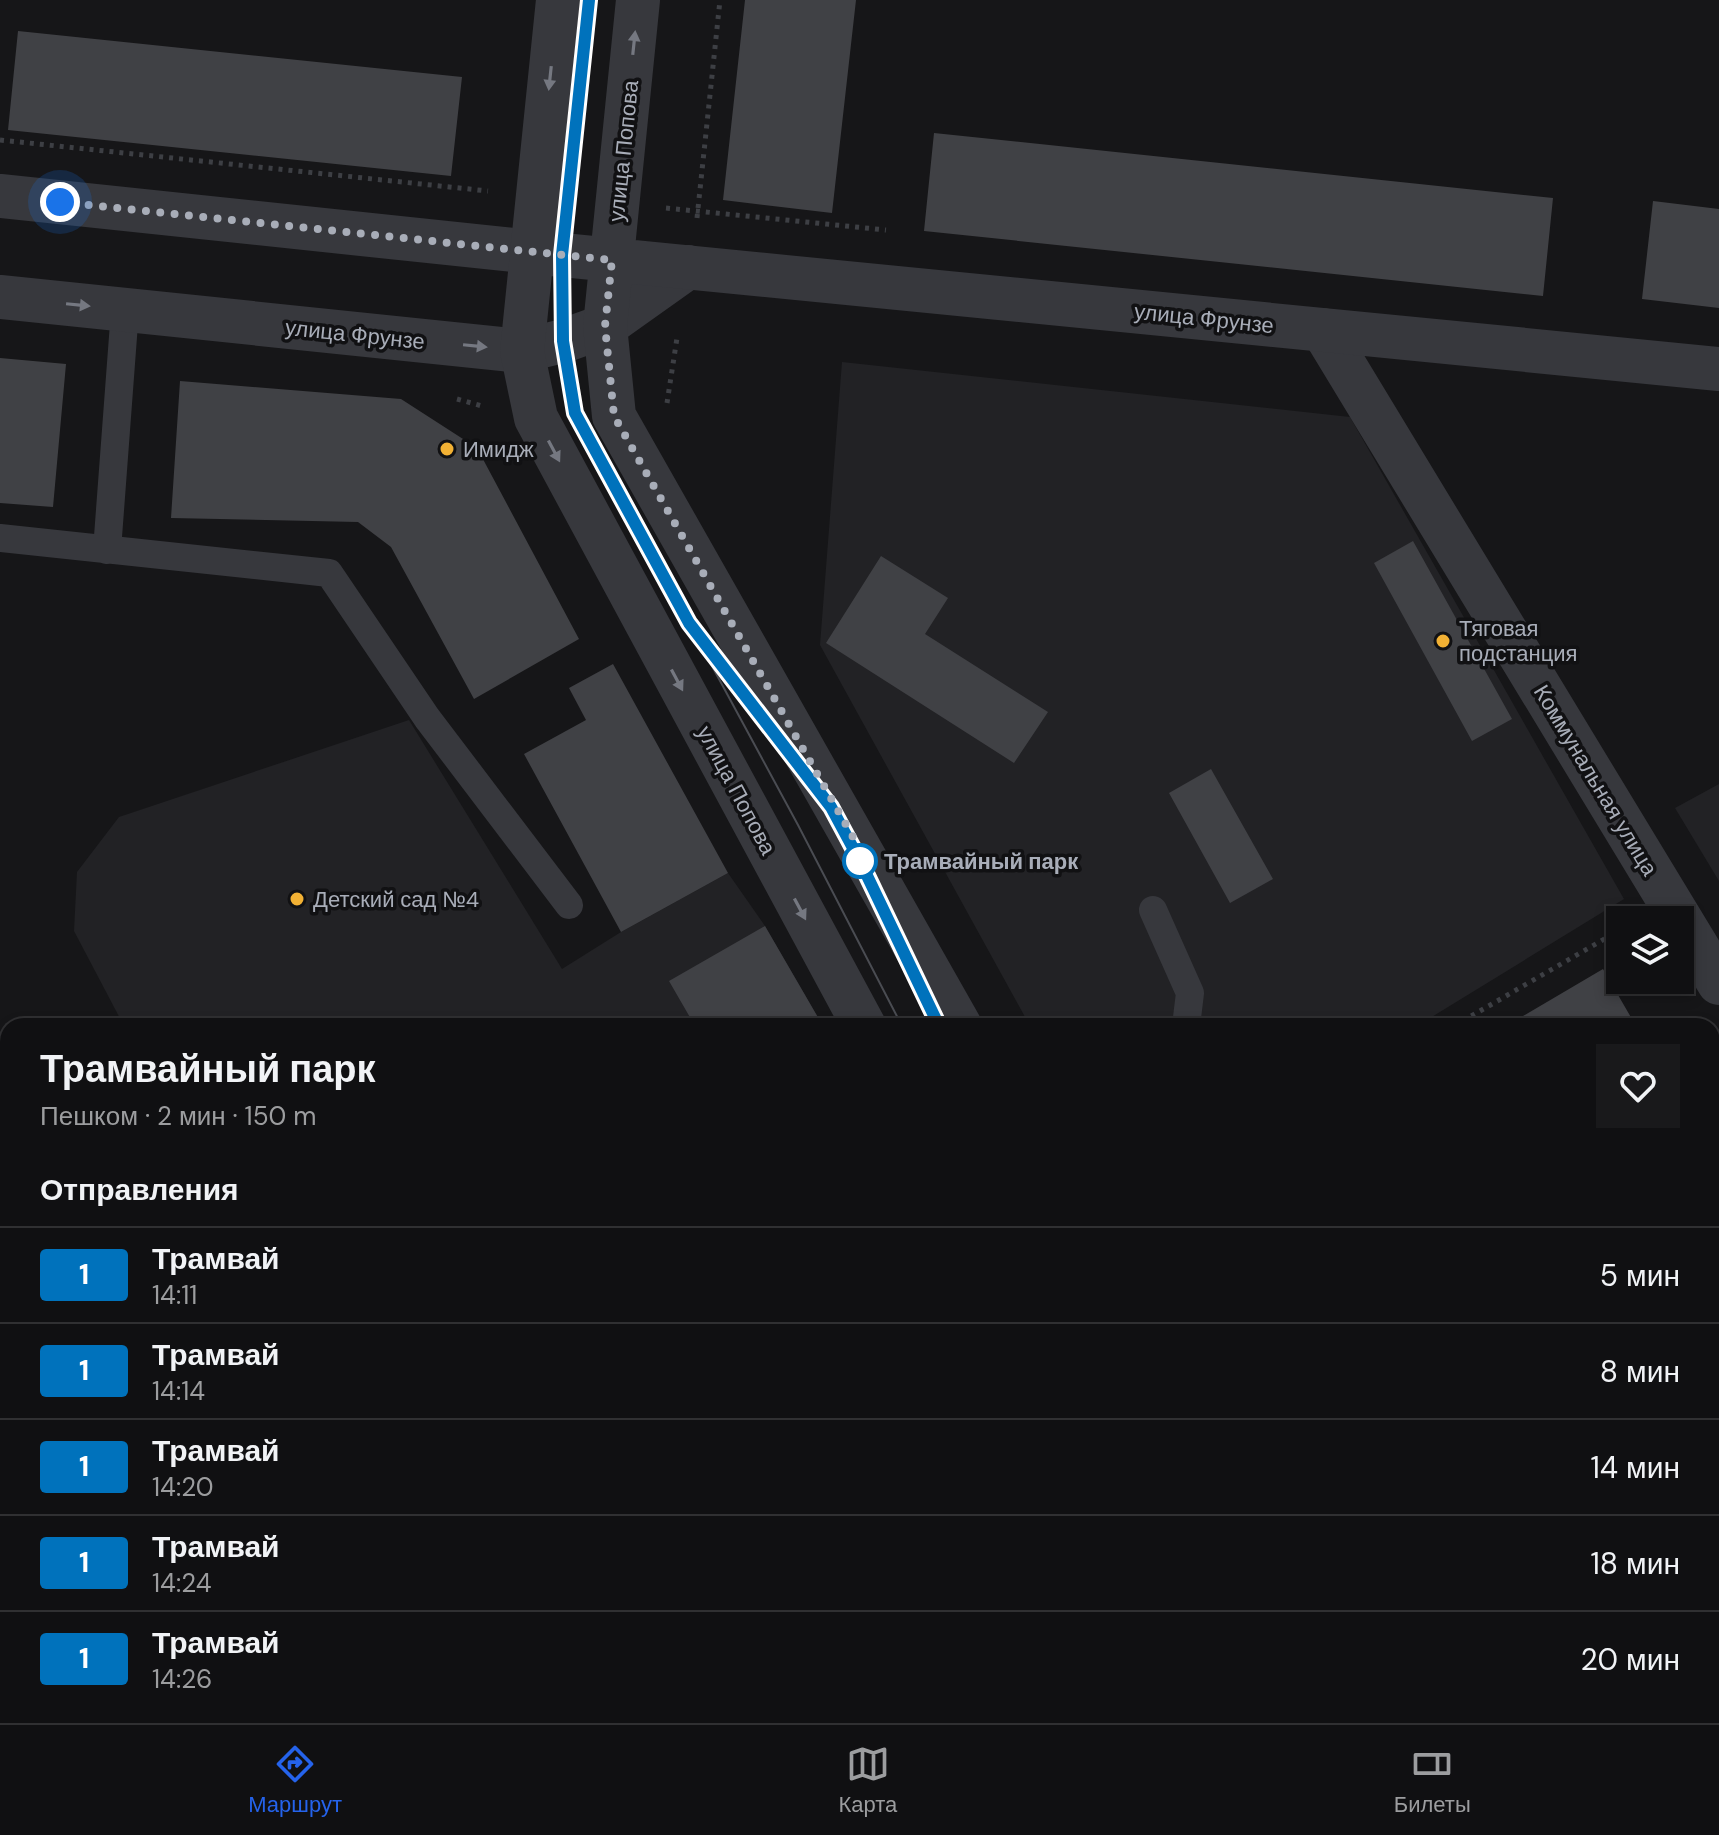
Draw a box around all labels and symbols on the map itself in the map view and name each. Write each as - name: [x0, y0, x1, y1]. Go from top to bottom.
- one-way arrow: [628, 31, 641, 56]
- one-way arrow: [544, 66, 557, 91]
- street label: улица Попова: [602, 78, 645, 223]
- your location: [40, 182, 80, 222]
- street label: улица Фрунзе: [1133, 297, 1275, 340]
- one-way arrow: [66, 298, 91, 311]
- street label: улица Фрунзе: [284, 313, 426, 356]
- one-way arrow: [463, 340, 488, 353]
- place label: Имидж: [463, 435, 534, 464]
- marker: Имидж: [438, 440, 456, 458]
- one-way arrow: [546, 440, 560, 462]
- place label: Тяговая подстанция: [1459, 614, 1578, 668]
- marker: Тяговая подстанция: [1434, 632, 1452, 650]
- one-way arrow: [670, 669, 684, 691]
- street label: Коммунальная улица: [1527, 679, 1664, 882]
- street label: улица Попова: [690, 721, 783, 860]
- marker: Трамвайный парк: [843, 844, 877, 878]
- place label: Трамвайный парк: [884, 847, 1079, 876]
- place label: Детский сад №4: [313, 885, 479, 914]
- marker: Детский сад №4: [288, 890, 306, 908]
- one-way arrow: [794, 897, 807, 920]

